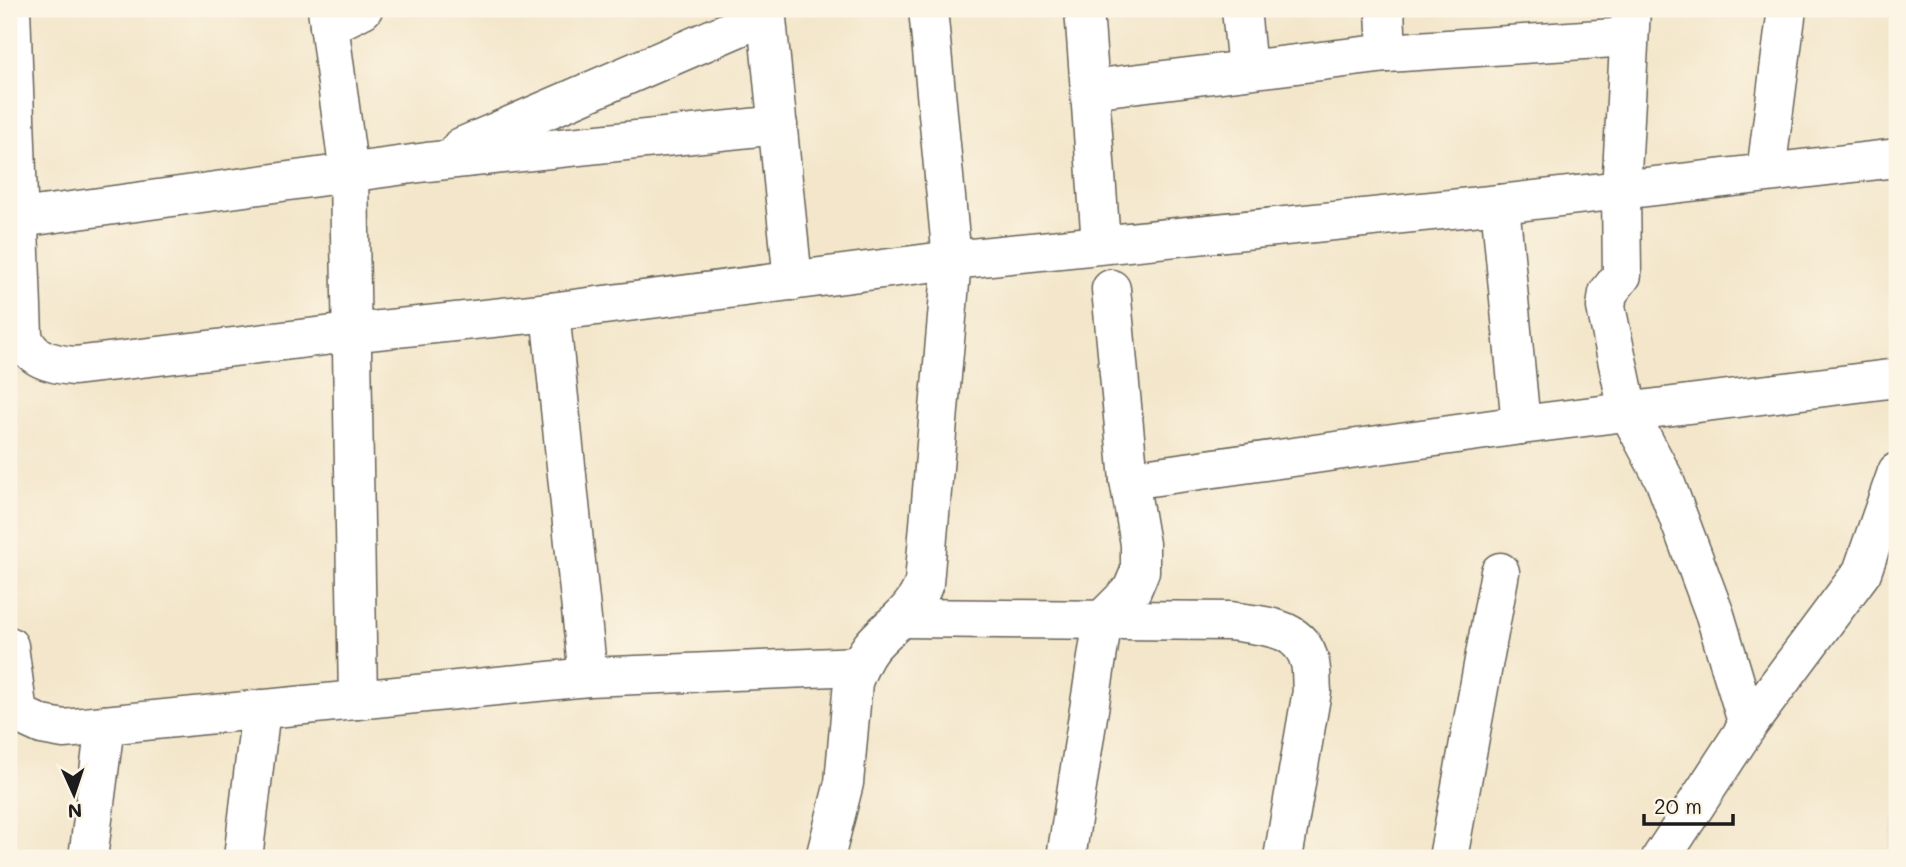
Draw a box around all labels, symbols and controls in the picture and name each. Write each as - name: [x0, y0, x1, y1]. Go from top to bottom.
- north arrow: [38, 758, 108, 828]
- scale bar: [1644, 783, 1733, 827]
- text: 20 m: [1654, 792, 1702, 819]
- text: N: [67, 799, 83, 824]

